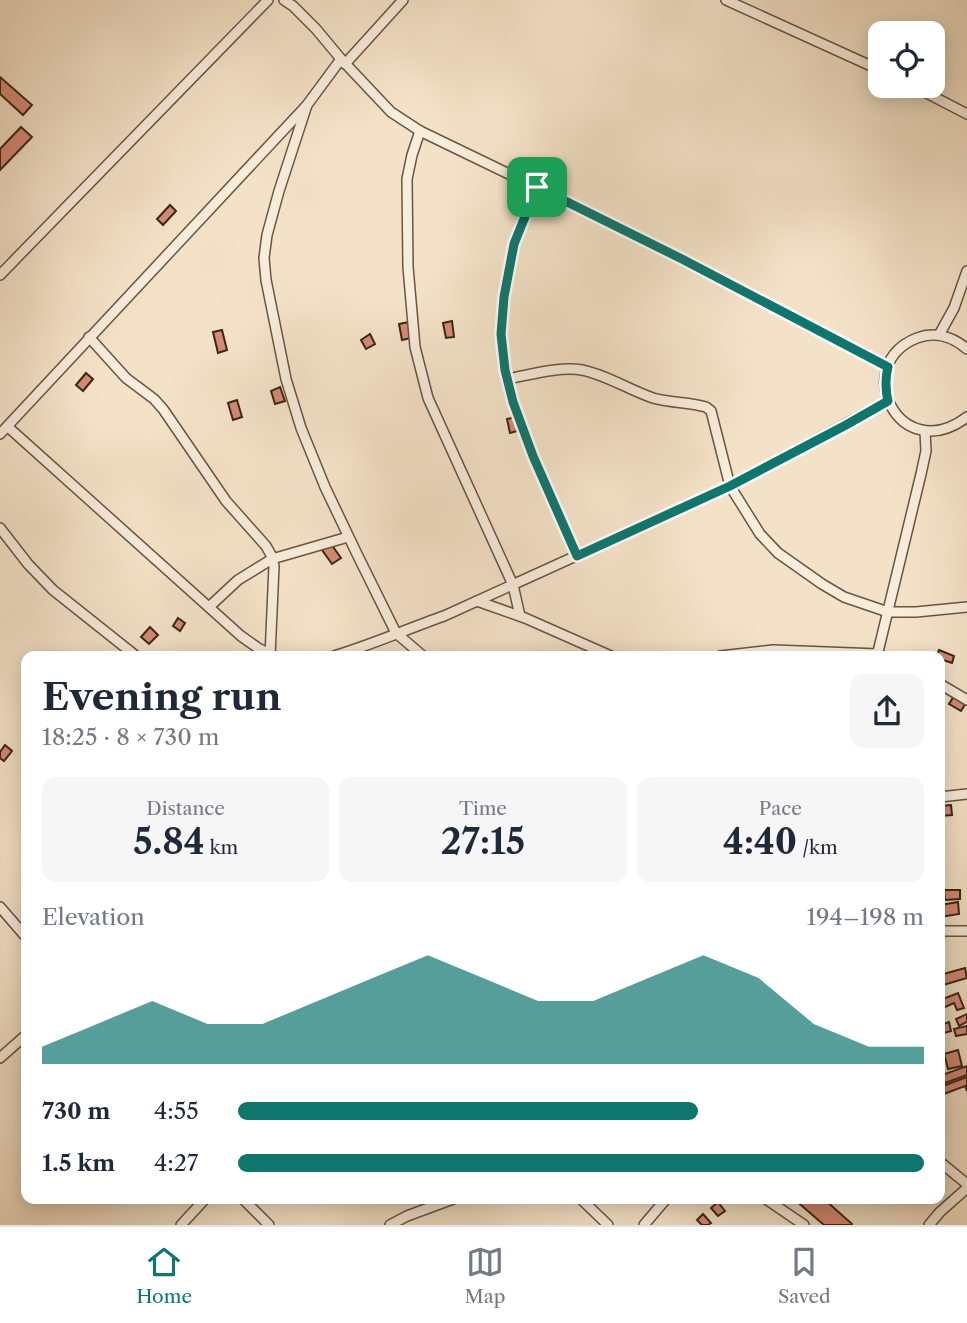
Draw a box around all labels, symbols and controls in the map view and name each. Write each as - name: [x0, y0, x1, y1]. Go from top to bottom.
- map controls: [868, 21, 945, 98]
- button: locate: [868, 21, 945, 98]
- pin: [507, 157, 567, 217]
- icon: arrive: [518, 168, 556, 206]
- text: Evening run: [42, 673, 282, 720]
- button: share: [850, 674, 924, 748]
- text: 18:25 · 8 × 730 m: [42, 723, 219, 751]
- text: Distance: [146, 797, 225, 820]
- text: Time: [459, 797, 507, 820]
- text: Pace: [759, 797, 802, 820]
- text: 5.84: [133, 820, 204, 863]
- text: 27:15: [441, 820, 525, 863]
- text: 4:40: [723, 820, 797, 863]
- text: km: [204, 836, 238, 859]
- text: /km: [797, 836, 838, 859]
- text: Elevation: [42, 903, 145, 931]
- text: 194–198 m: [806, 903, 924, 931]
- text: 730 m: [42, 1097, 110, 1125]
- text: 4:55: [154, 1097, 199, 1125]
- text: 1.5 km: [42, 1149, 115, 1177]
- text: 4:27: [154, 1149, 198, 1177]
- tab: Home: [136, 1243, 192, 1308]
- tab: Map: [465, 1243, 505, 1308]
- tab: Saved: [778, 1243, 831, 1308]

